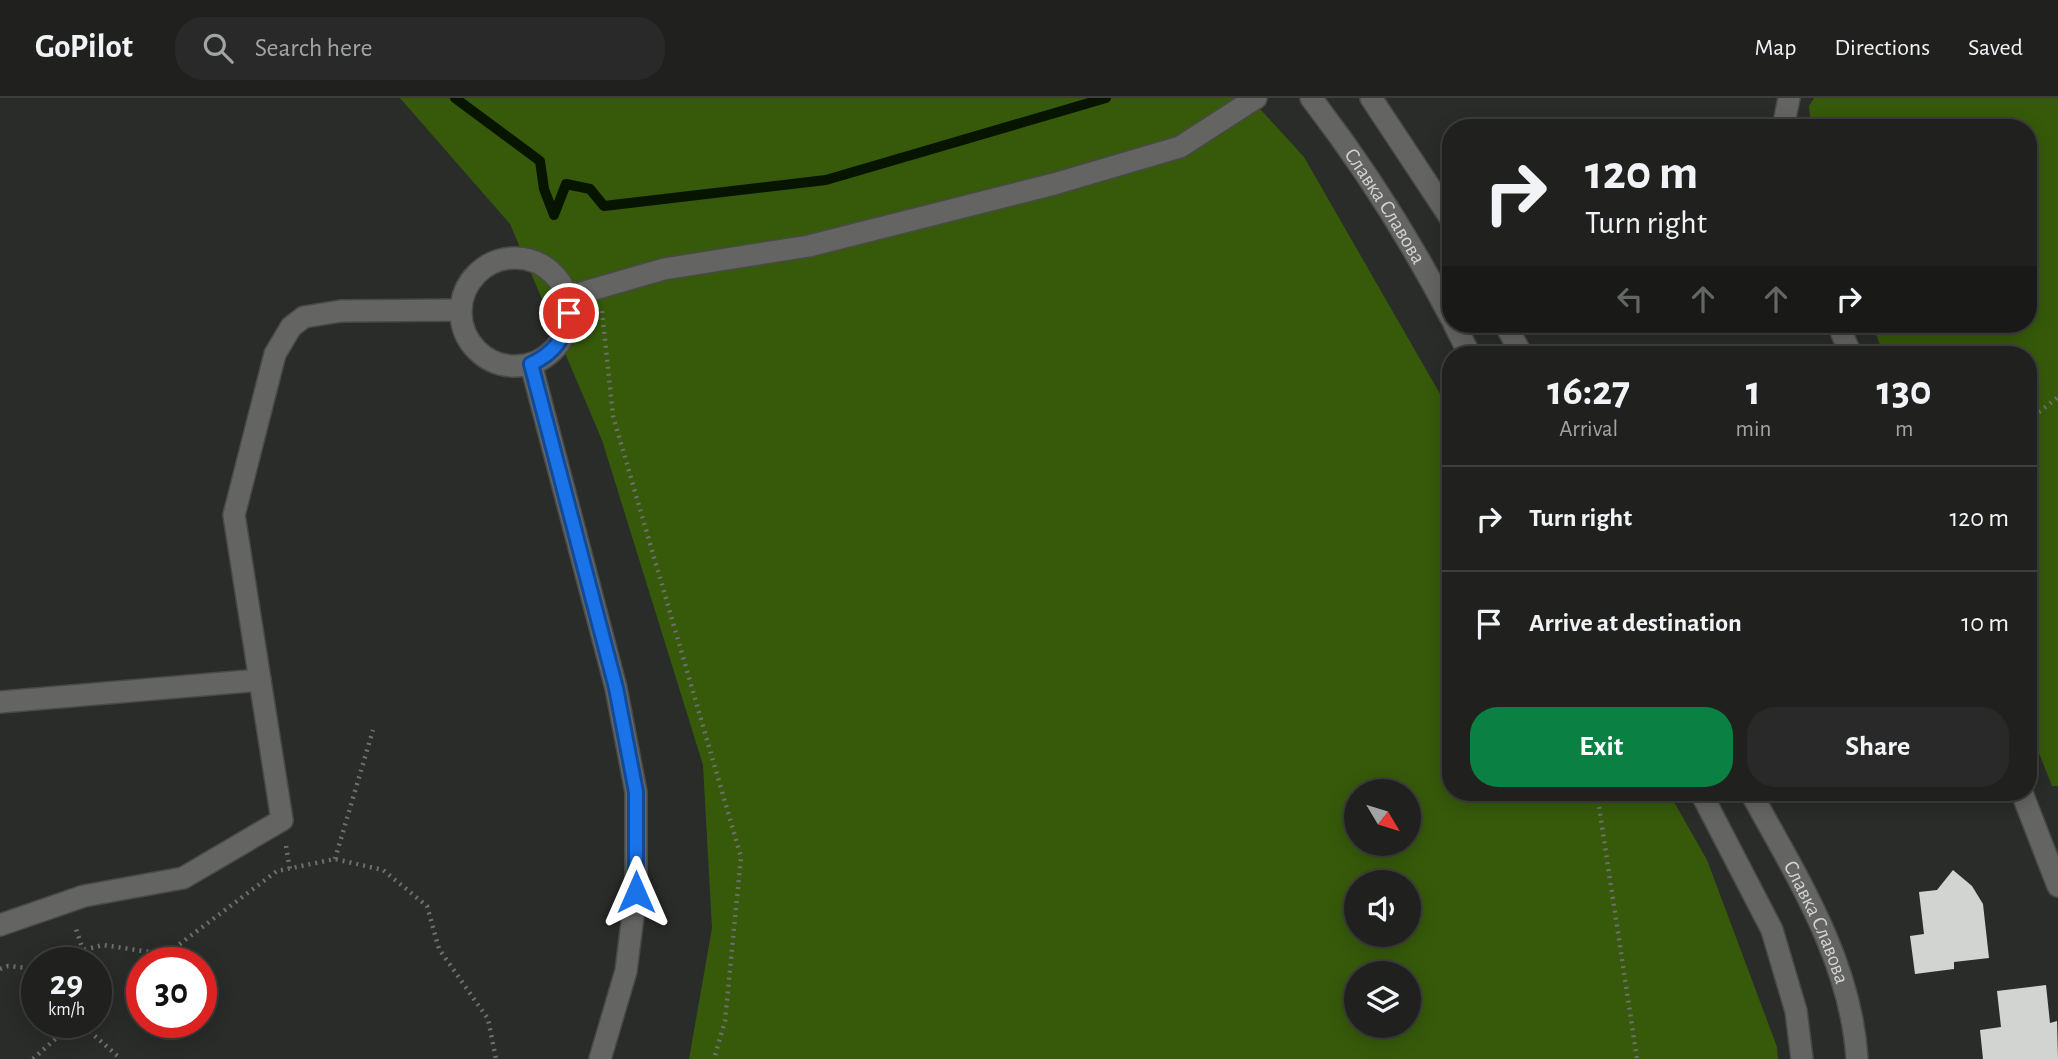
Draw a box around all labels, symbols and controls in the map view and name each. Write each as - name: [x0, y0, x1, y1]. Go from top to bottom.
- search box: [175, 17, 665, 80]
- icon: search: [199, 29, 237, 67]
- text: GoPilot: [35, 31, 133, 64]
- text: Search here: [255, 35, 372, 61]
- text: Map: [1754, 36, 1796, 60]
- text: Directions: [1834, 36, 1930, 60]
- text: Saved: [1968, 36, 2023, 60]
- street label: Славка Славова: [1341, 144, 1430, 268]
- icon: right: [1470, 147, 1561, 238]
- text: 120 m: [1585, 149, 1698, 198]
- text: Turn right: [1585, 207, 1707, 239]
- icon: left: [1611, 280, 1649, 318]
- icon: ahead: [1684, 280, 1722, 318]
- icon: ahead: [1757, 280, 1795, 318]
- icon: right: [1830, 280, 1868, 318]
- pin: [539, 283, 599, 343]
- icon: arrive: [550, 294, 588, 332]
- text: 16:27: [1547, 370, 1630, 412]
- text: 1: [1746, 370, 1761, 412]
- text: 130: [1877, 370, 1932, 412]
- text: Arrival: [1559, 418, 1618, 441]
- text: min: [1735, 418, 1771, 441]
- text: m: [1895, 418, 1913, 441]
- icon: right: [1470, 500, 1508, 538]
- text: Turn right: [1529, 505, 1632, 531]
- text: 120 m: [1949, 505, 2009, 531]
- icon: arrive: [1470, 605, 1508, 643]
- text: Arrive at destination: [1529, 610, 1742, 636]
- text: 10 m: [1961, 610, 2009, 636]
- button: Exit: [1470, 707, 1733, 787]
- button: Share: [1747, 707, 2009, 787]
- north arrow: [1344, 779, 1421, 856]
- map controls: [1344, 779, 1421, 1038]
- position arrow: [599, 855, 673, 929]
- street label: Славка Славова: [1780, 857, 1853, 987]
- button: sound: [1344, 870, 1421, 947]
- speed limit sign: 30: [126, 947, 217, 1038]
- button: layers: [1344, 961, 1421, 1038]
- text: 29: [50, 966, 83, 1001]
- text: km/h: [48, 1001, 85, 1019]

